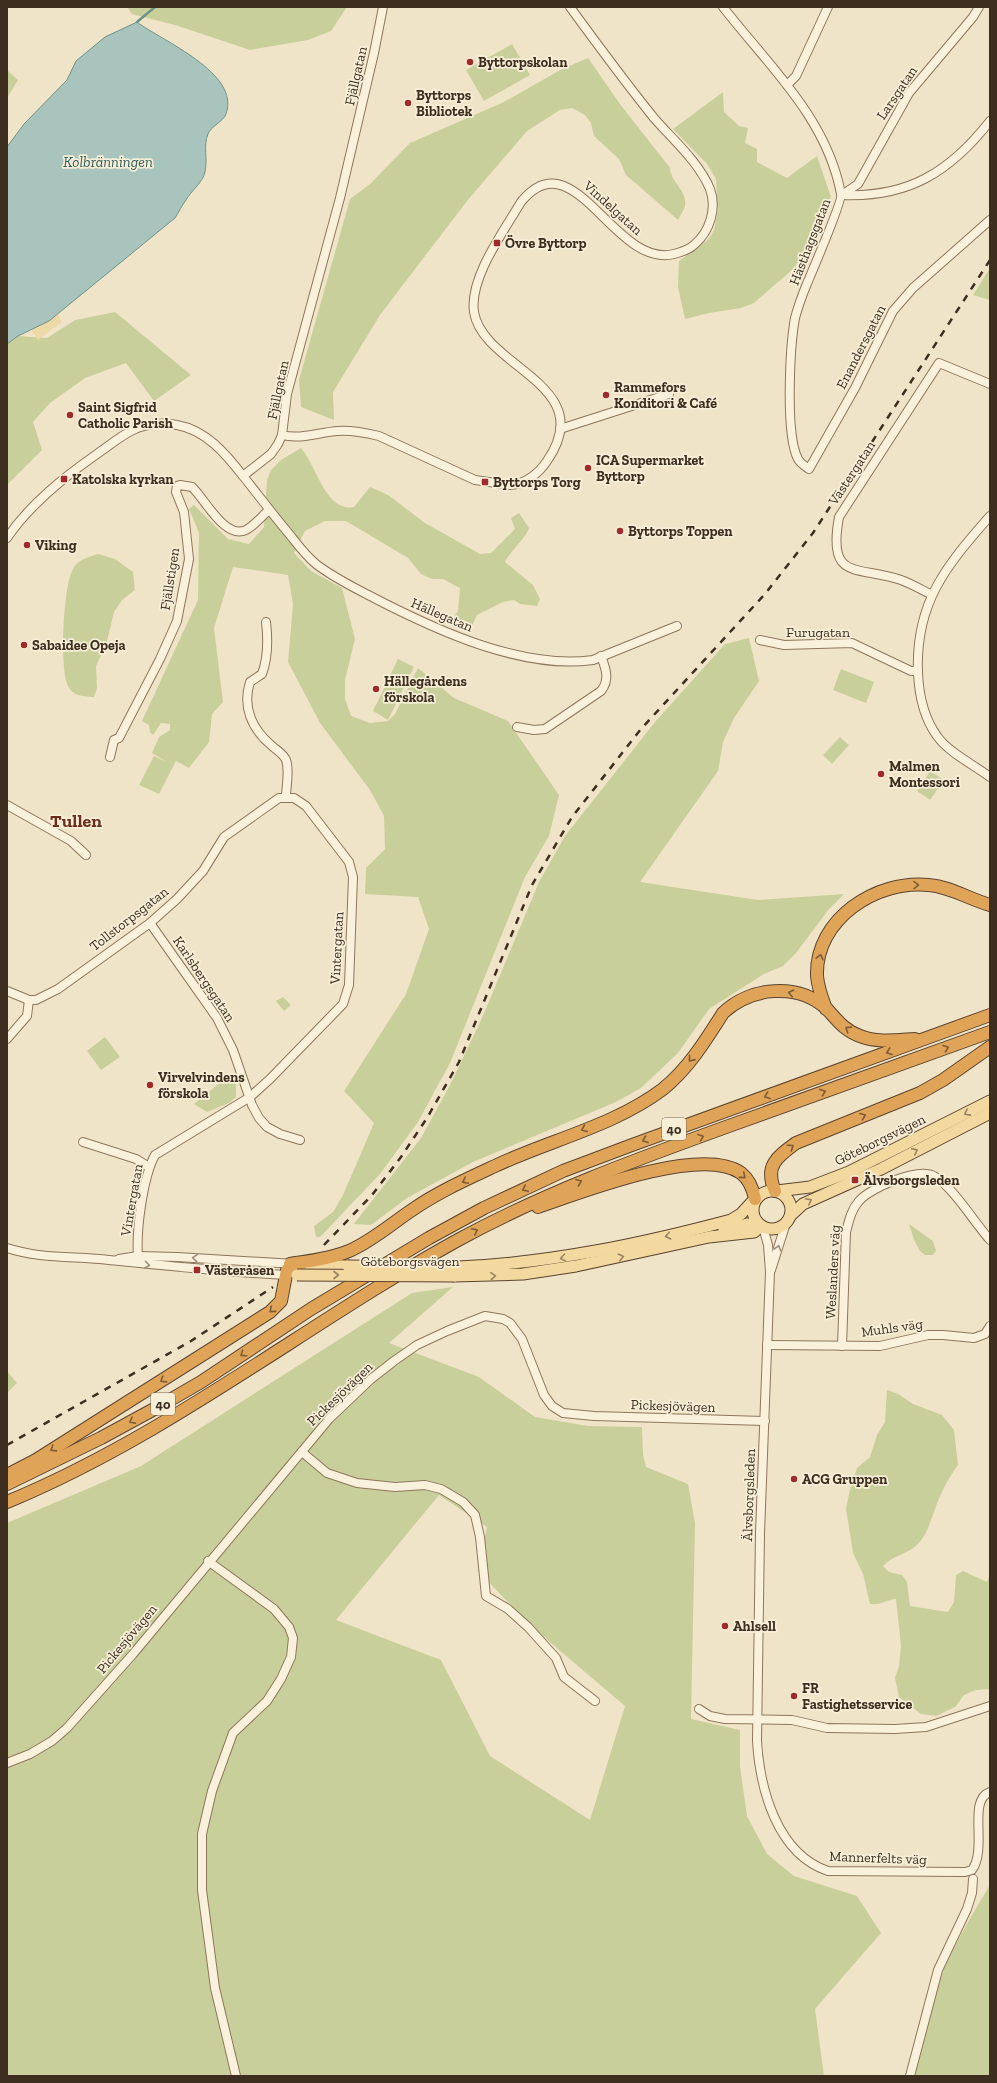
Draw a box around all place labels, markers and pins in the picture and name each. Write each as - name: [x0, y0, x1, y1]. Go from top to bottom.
- place label: Byttorpskolan: [478, 54, 568, 71]
- marker: Byttorpskolan: [465, 57, 475, 67]
- place label: Byttorps Bibliotek: [416, 87, 472, 120]
- marker: Byttorps Bibliotek: [403, 98, 413, 108]
- place label: Övre Byttorp: [505, 235, 587, 252]
- marker: Övre Byttorp: [492, 238, 502, 248]
- place label: Rammefors Konditori & Café: [614, 379, 717, 412]
- marker: Rammefors Konditori & Café: [601, 390, 611, 400]
- place label: Saint Sigfrid Catholic Parish: [78, 399, 173, 432]
- marker: Saint Sigfrid Catholic Parish: [65, 410, 75, 420]
- place label: ICA Supermarket Byttorp: [596, 452, 704, 485]
- marker: ICA Supermarket Byttorp: [583, 463, 593, 473]
- place label: Katolska kyrkan: [72, 471, 174, 488]
- marker: Katolska kyrkan: [59, 474, 69, 484]
- place label: Byttorps Torg: [493, 474, 581, 491]
- marker: Byttorps Torg: [480, 477, 490, 487]
- place label: Byttorps Toppen: [628, 523, 733, 540]
- marker: Byttorps Toppen: [615, 526, 625, 536]
- place label: Viking: [35, 537, 77, 554]
- marker: Viking: [22, 540, 32, 550]
- place label: Sabaidee Opeja: [32, 637, 126, 654]
- marker: Sabaidee Opeja: [19, 640, 29, 650]
- place label: Hällegårdens förskola: [384, 673, 468, 706]
- marker: Hällegårdens förskola: [371, 684, 381, 694]
- place label: Malmen Montessori: [889, 758, 960, 791]
- marker: Malmen Montessori: [876, 769, 886, 779]
- place label: Virvelvindens förskola: [158, 1069, 245, 1102]
- marker: Virvelvindens förskola: [145, 1080, 155, 1090]
- place label: Älvsborgsleden: [863, 1172, 960, 1189]
- marker: Älvsborgsleden: [850, 1175, 860, 1185]
- place label: Västeråsen: [205, 1262, 275, 1279]
- marker: Västeråsen: [192, 1265, 202, 1275]
- place label: ACG Gruppen: [802, 1471, 888, 1488]
- marker: ACG Gruppen: [789, 1474, 799, 1484]
- place label: Ahlsell: [733, 1618, 776, 1635]
- marker: Ahlsell: [720, 1621, 730, 1631]
- place label: FR Fastighetsservice: [802, 1680, 912, 1713]
- marker: FR Fastighetsservice: [789, 1691, 799, 1701]

